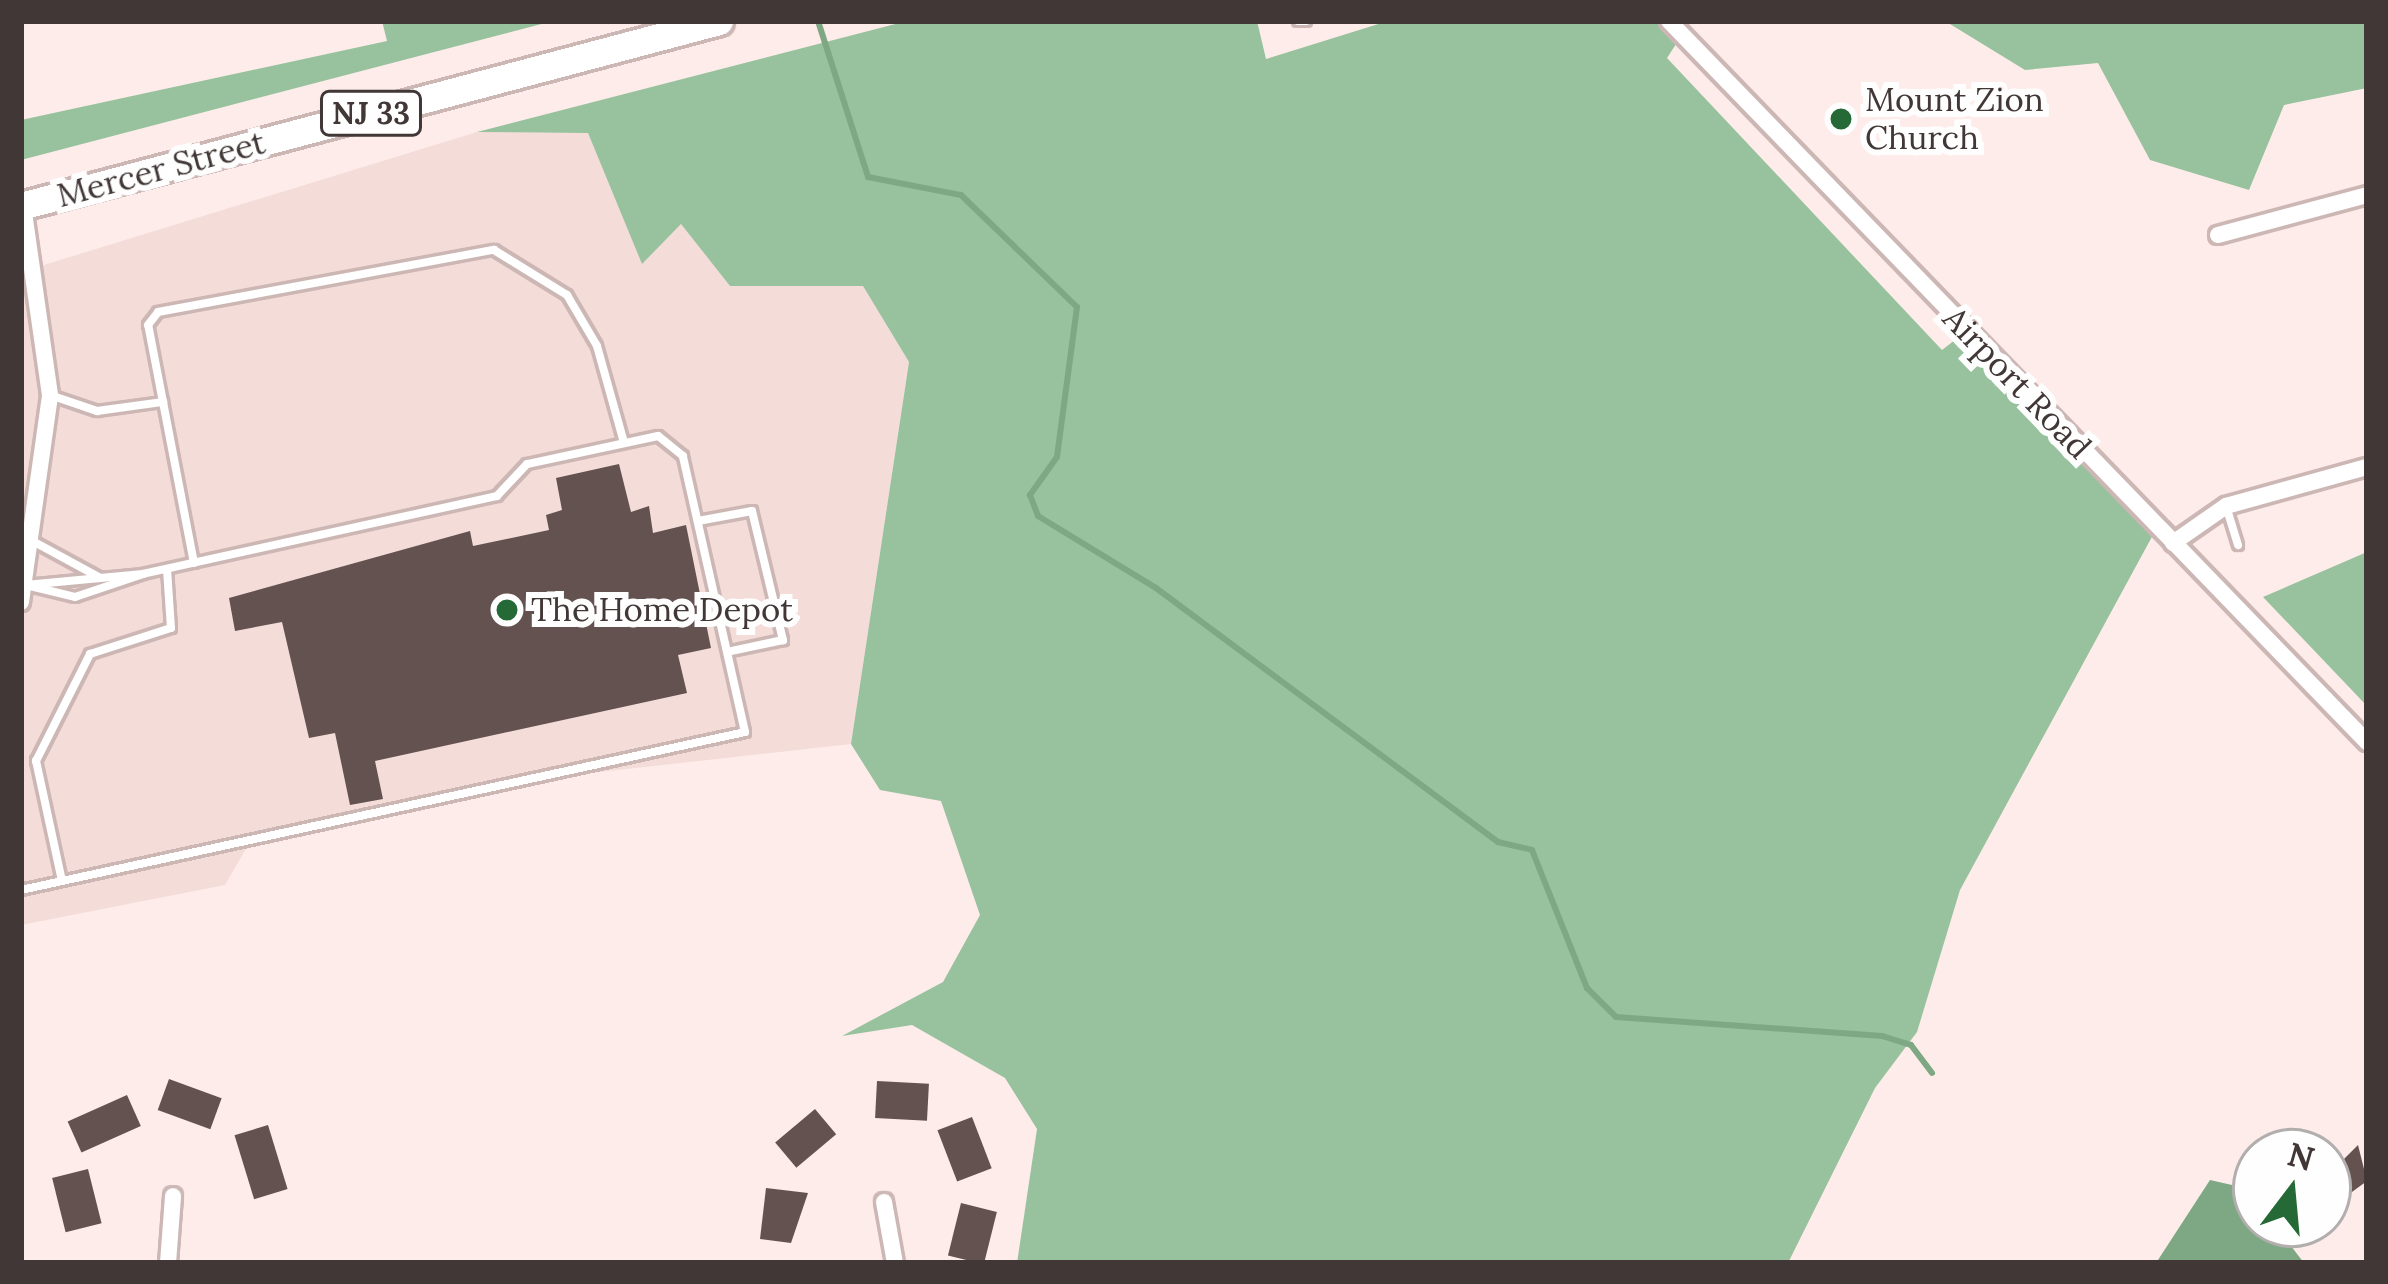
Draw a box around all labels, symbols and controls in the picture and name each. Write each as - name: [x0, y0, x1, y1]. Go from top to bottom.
- place label: Mount Zion Church: [1865, 80, 2044, 158]
- road number: NJ 33: [317, 89, 425, 137]
- marker: Mount Zion Church: [1828, 106, 1854, 132]
- street label: Mercer Street: [53, 122, 269, 216]
- street label: Airport Road: [1935, 299, 2099, 467]
- place label: The Home Depot: [531, 590, 793, 630]
- marker: The Home Depot: [494, 597, 520, 623]
- north arrow: [2232, 1128, 2352, 1248]
- text: N: [2283, 1133, 2319, 1180]

